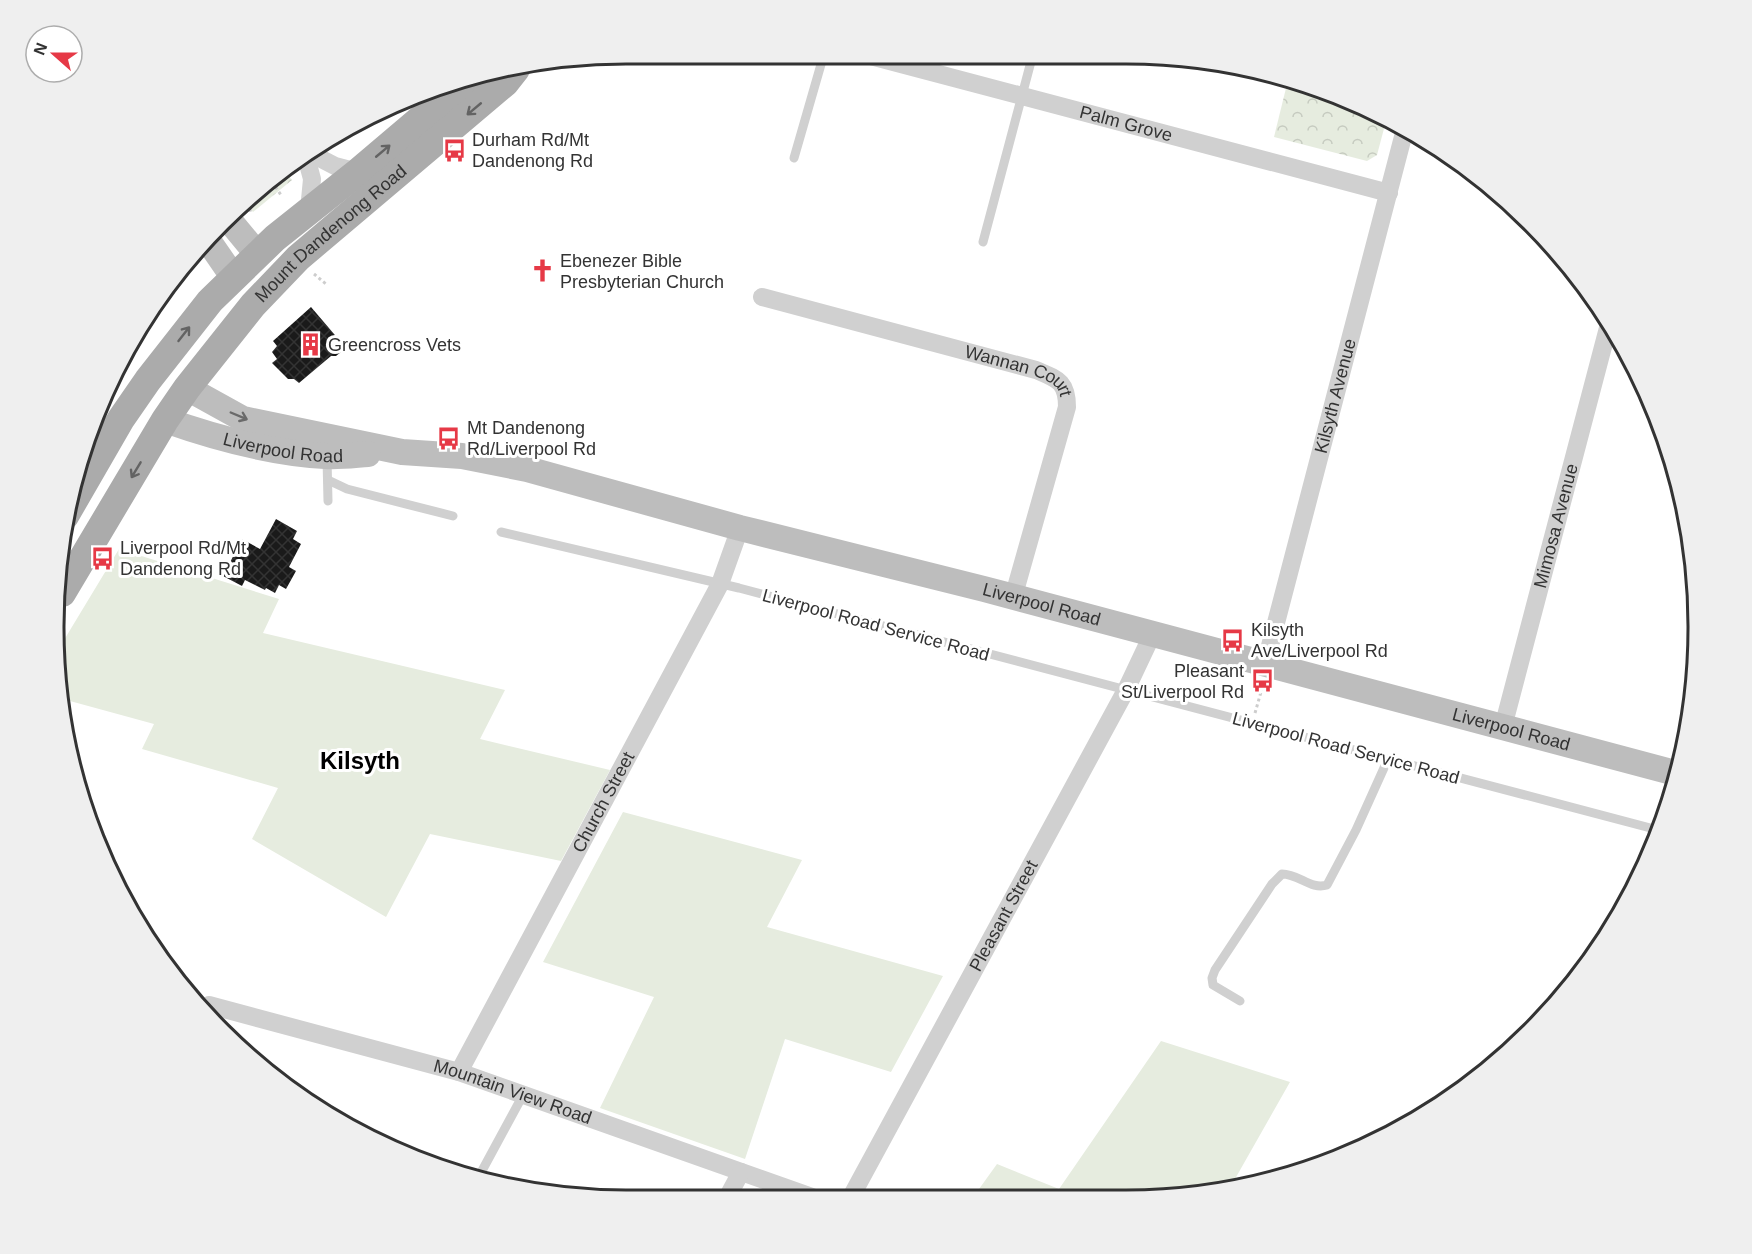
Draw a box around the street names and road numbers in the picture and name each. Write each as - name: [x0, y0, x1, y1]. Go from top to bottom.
- street label: Palm Grove: [1077, 102, 1174, 145]
- street label: Mount Dandenong Road: [251, 161, 410, 306]
- street label: Kilsyth Avenue: [1311, 337, 1360, 456]
- street label: Wannan Court: [963, 341, 1076, 398]
- street label: Liverpool Road: [221, 429, 343, 466]
- street label: Mimosa Avenue: [1530, 462, 1582, 590]
- street label: Liverpool Road: [981, 579, 1103, 630]
- street label: Liverpool Road Service Road: [760, 585, 992, 665]
- street label: Liverpool Road: [1450, 704, 1572, 755]
- street label: Liverpool Road Service Road: [1230, 708, 1462, 788]
- street label: Church Street: [568, 748, 638, 856]
- street label: Pleasant Street: [965, 857, 1042, 975]
- street label: Mountain View Road: [432, 1056, 594, 1128]

